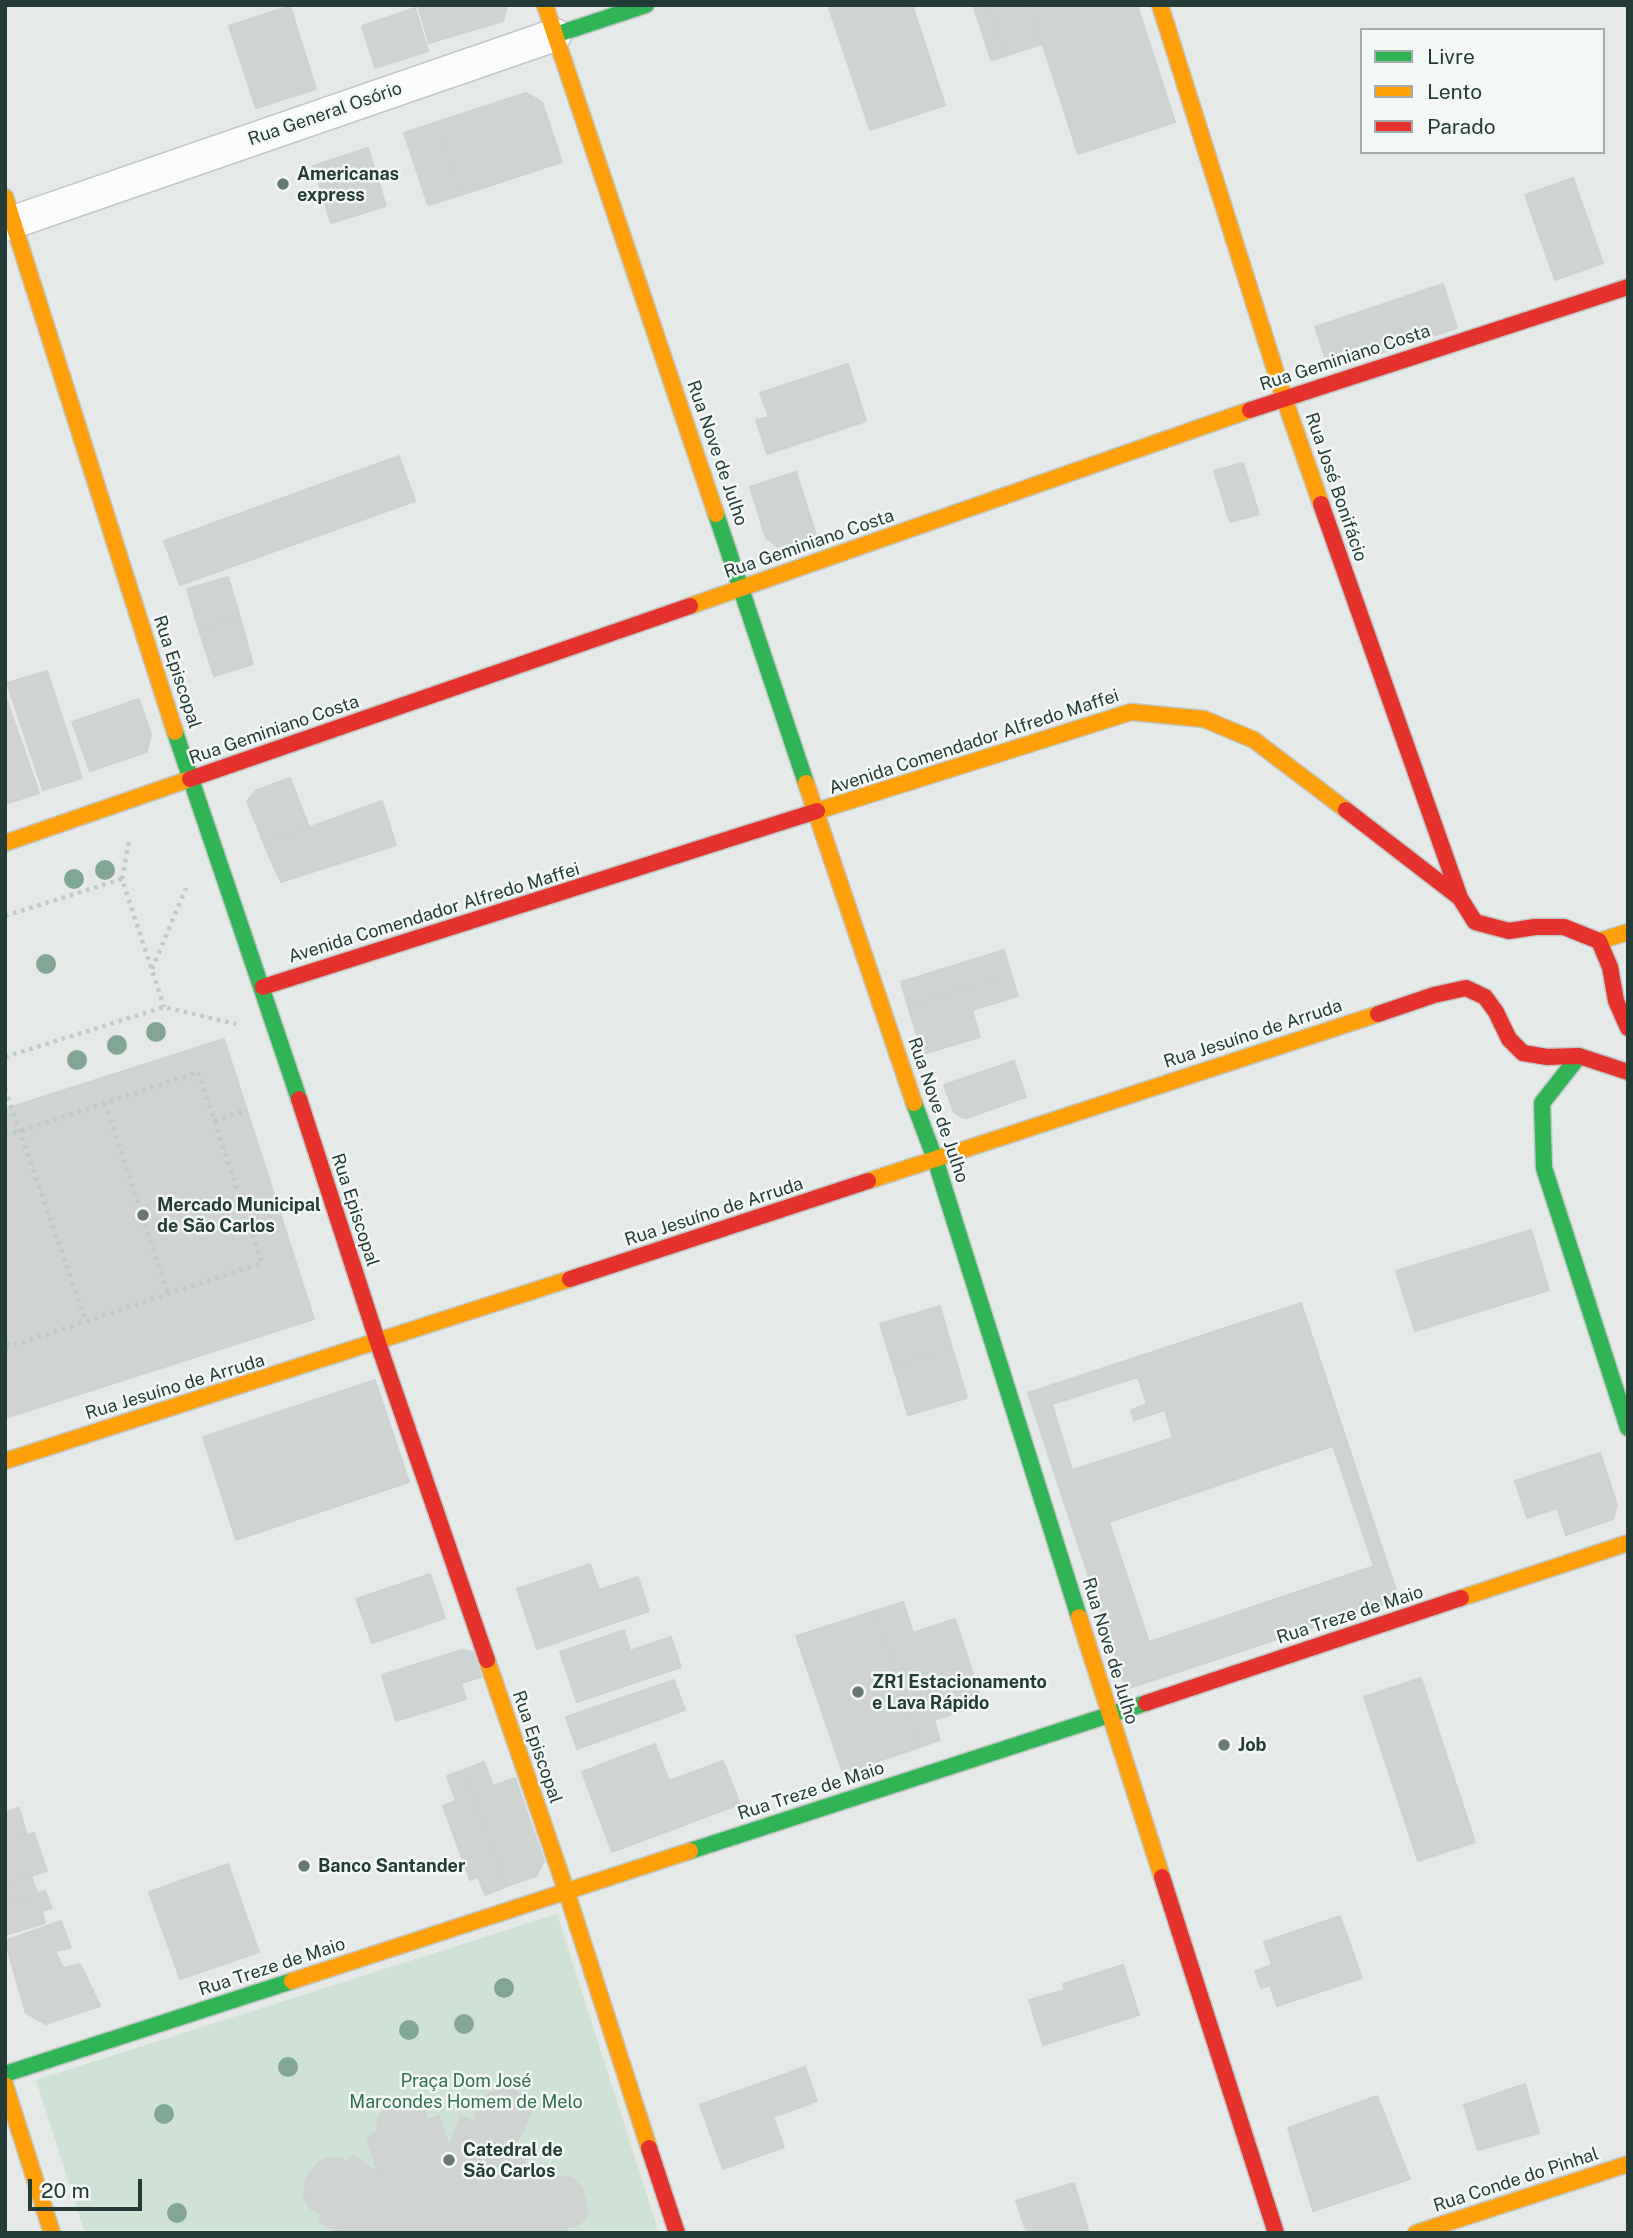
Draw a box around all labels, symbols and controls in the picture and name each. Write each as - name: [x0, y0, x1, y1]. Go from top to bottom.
- legend: [1360, 28, 1605, 154]
- text: Livre: [1427, 44, 1475, 69]
- street label: Rua General Osório: [245, 78, 405, 150]
- text: Lento: [1427, 79, 1482, 104]
- text: Parado: [1427, 114, 1496, 139]
- place label: Americanas express: [297, 163, 399, 206]
- marker: Americanas express: [275, 176, 291, 192]
- street label: Rua Geminiano Costa: [1257, 320, 1433, 396]
- street label: Rua Nove de Julho: [682, 377, 752, 529]
- street label: Rua José Bonifácio: [1300, 410, 1372, 564]
- street label: Rua Geminiano Costa: [721, 505, 897, 583]
- street label: Rua Episcopal: [149, 613, 205, 731]
- street label: Avenida Comendador Alfredo Maffei: [826, 685, 1122, 799]
- street label: Rua Geminiano Costa: [186, 691, 362, 769]
- street label: Avenida Comendador Alfredo Maffei: [286, 858, 582, 968]
- street label: Rua Jesuíno de Arruda: [1161, 995, 1345, 1073]
- street label: Rua Nove de Julho: [903, 1034, 973, 1186]
- street label: Rua Episcopal: [327, 1151, 383, 1269]
- street label: Rua Jesuíno de Arruda: [622, 1173, 806, 1251]
- place label: Mercado Municipal de São Carlos: [157, 1194, 321, 1236]
- marker: Mercado Municipal de São Carlos: [135, 1207, 151, 1223]
- street label: Rua Jesuíno de Arruda: [83, 1349, 267, 1425]
- street label: Rua Nove de Julho: [1077, 1575, 1143, 1727]
- street label: Rua Treze de Maio: [1274, 1581, 1426, 1649]
- place label: ZR1 Estacionamento e Lava Rápido: [872, 1671, 1047, 1714]
- marker: ZR1 Estacionamento e Lava Rápido: [850, 1684, 866, 1700]
- street label: Rua Episcopal: [508, 1688, 566, 1806]
- place label: Job: [1238, 1734, 1267, 1756]
- marker: Job: [1216, 1737, 1232, 1753]
- street label: Rua Treze de Maio: [735, 1757, 887, 1825]
- place label: Banco Santander: [318, 1855, 465, 1877]
- marker: Banco Santander: [296, 1858, 312, 1874]
- street label: Rua Treze de Maio: [196, 1933, 348, 2001]
- park label: Praça Dom José Marcondes Homem de Melo: [349, 2070, 583, 2112]
- place label: Catedral de São Carlos: [463, 2139, 563, 2182]
- street label: Rua Conde do Pinhal: [1431, 2143, 1601, 2217]
- marker: Catedral de São Carlos: [441, 2152, 457, 2168]
- scale bar: [32, 2164, 145, 2208]
- text: 20 m: [41, 2178, 90, 2203]

